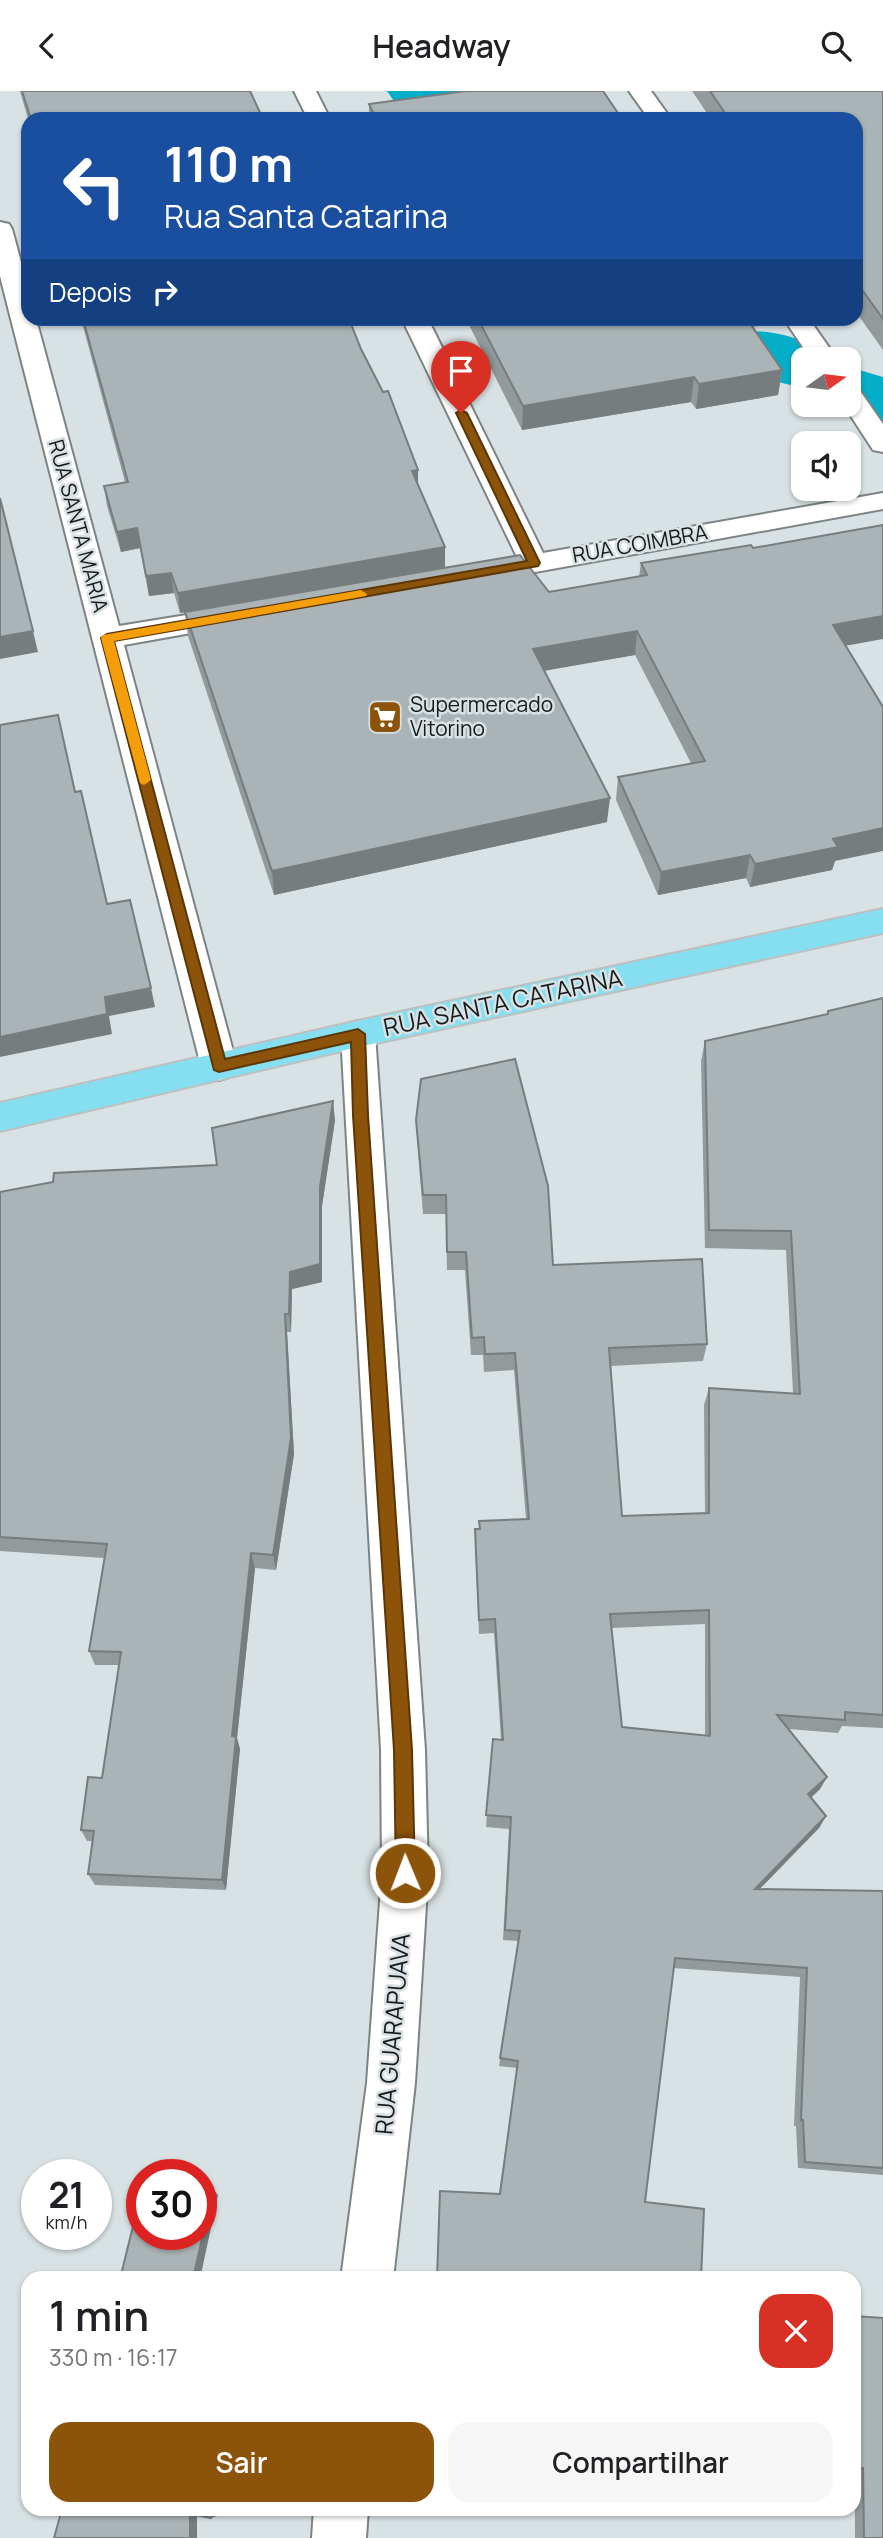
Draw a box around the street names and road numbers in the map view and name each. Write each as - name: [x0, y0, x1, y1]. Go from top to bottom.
- street label: RUA SANTA MARIA: [42, 436, 115, 615]
- street label: RUA COIMBRA: [570, 517, 710, 569]
- street label: RUA SANTA CATARINA: [380, 960, 625, 1043]
- street label: RUA GUARAPUAVA: [366, 1932, 417, 2136]

